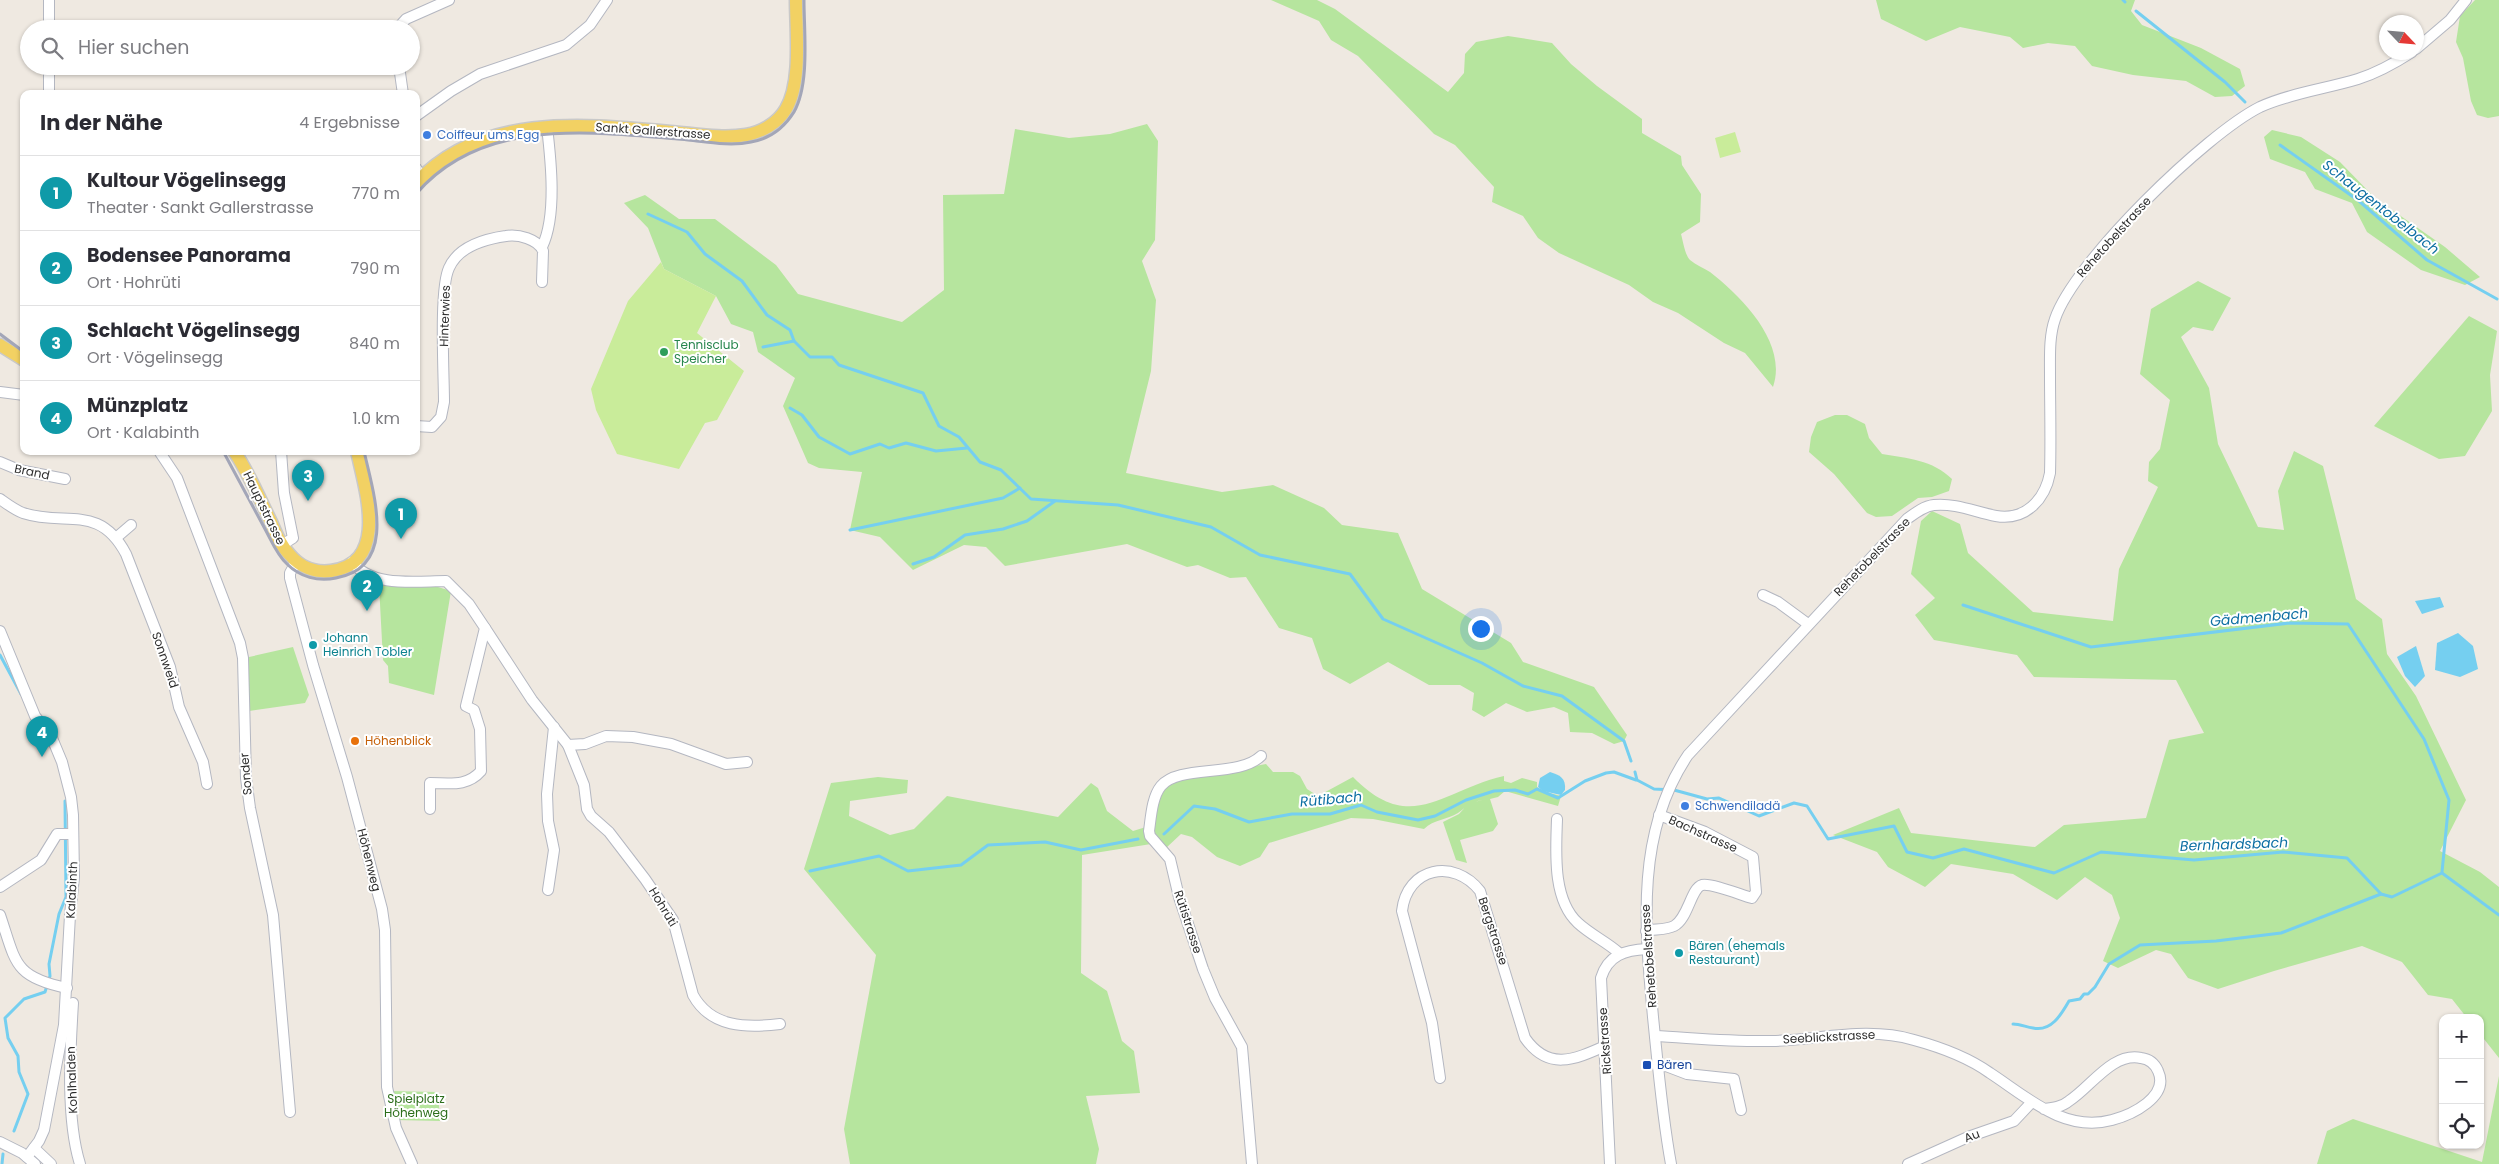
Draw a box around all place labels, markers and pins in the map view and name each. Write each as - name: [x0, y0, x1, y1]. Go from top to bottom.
- place label: Coiffeur ums Egg: [437, 126, 539, 143]
- marker: Coiffeur ums Egg: [421, 129, 433, 141]
- place label: Tennisclub Speicher: [674, 336, 739, 367]
- marker: Tennisclub Speicher: [658, 346, 670, 358]
- pin: 3: [292, 460, 324, 501]
- pin: 1: [385, 498, 417, 539]
- pin: 2: [351, 570, 383, 611]
- place label: Johann Heinrich Tobler: [323, 629, 413, 660]
- marker: Johann Heinrich Tobler: [307, 639, 319, 651]
- pin: 4: [26, 716, 58, 757]
- place label: Höhenblick: [365, 732, 432, 749]
- marker: Höhenblick: [349, 735, 361, 747]
- place label: Schwendiladä: [1695, 797, 1780, 814]
- marker: Schwendiladä: [1679, 800, 1691, 812]
- place label: Bären (ehemals Restaurant): [1689, 937, 1785, 968]
- marker: Bären (ehemals Restaurant): [1673, 947, 1685, 959]
- place label: Bären: [1657, 1056, 1692, 1073]
- marker: Bären: [1641, 1059, 1653, 1071]

